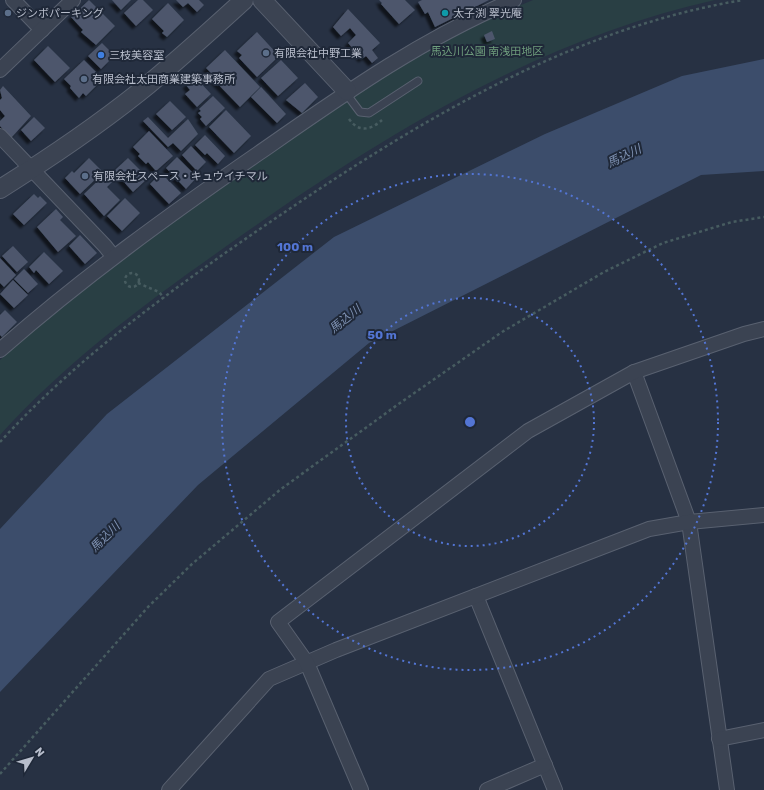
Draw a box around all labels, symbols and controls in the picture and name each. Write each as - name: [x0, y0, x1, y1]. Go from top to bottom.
- place label: ジンボパーキング: [16, 7, 104, 20]
- place label: 太子渕 翠光庵: [453, 7, 522, 20]
- marker: ジンボパーキング: [3, 8, 13, 18]
- marker: 太子渕 翠光庵: [440, 8, 450, 18]
- park label: 馬込川公園 南浅田地区: [431, 45, 543, 58]
- place label: 有限会社中野工業: [274, 47, 362, 60]
- marker: 有限会社中野工業: [261, 48, 271, 58]
- place label: 三枝美容室: [109, 49, 164, 62]
- marker: 三枝美容室: [96, 50, 106, 60]
- place label: 有限会社太田商業建築事務所: [92, 73, 236, 86]
- marker: 有限会社太田商業建築事務所: [79, 74, 89, 84]
- water label: 馬込川: [605, 141, 645, 170]
- place label: 有限会社スペース・キュウイチマル: [93, 170, 268, 183]
- marker: 有限会社スペース・キュウイチマル: [80, 171, 90, 181]
- text: 100 m: [277, 240, 313, 254]
- water label: 馬込川: [327, 301, 365, 336]
- text: 50 m: [367, 328, 397, 342]
- centre of rings: [463, 415, 477, 429]
- water label: 馬込川: [87, 518, 124, 555]
- north arrow: [12, 738, 52, 778]
- text: N: [32, 745, 47, 759]

